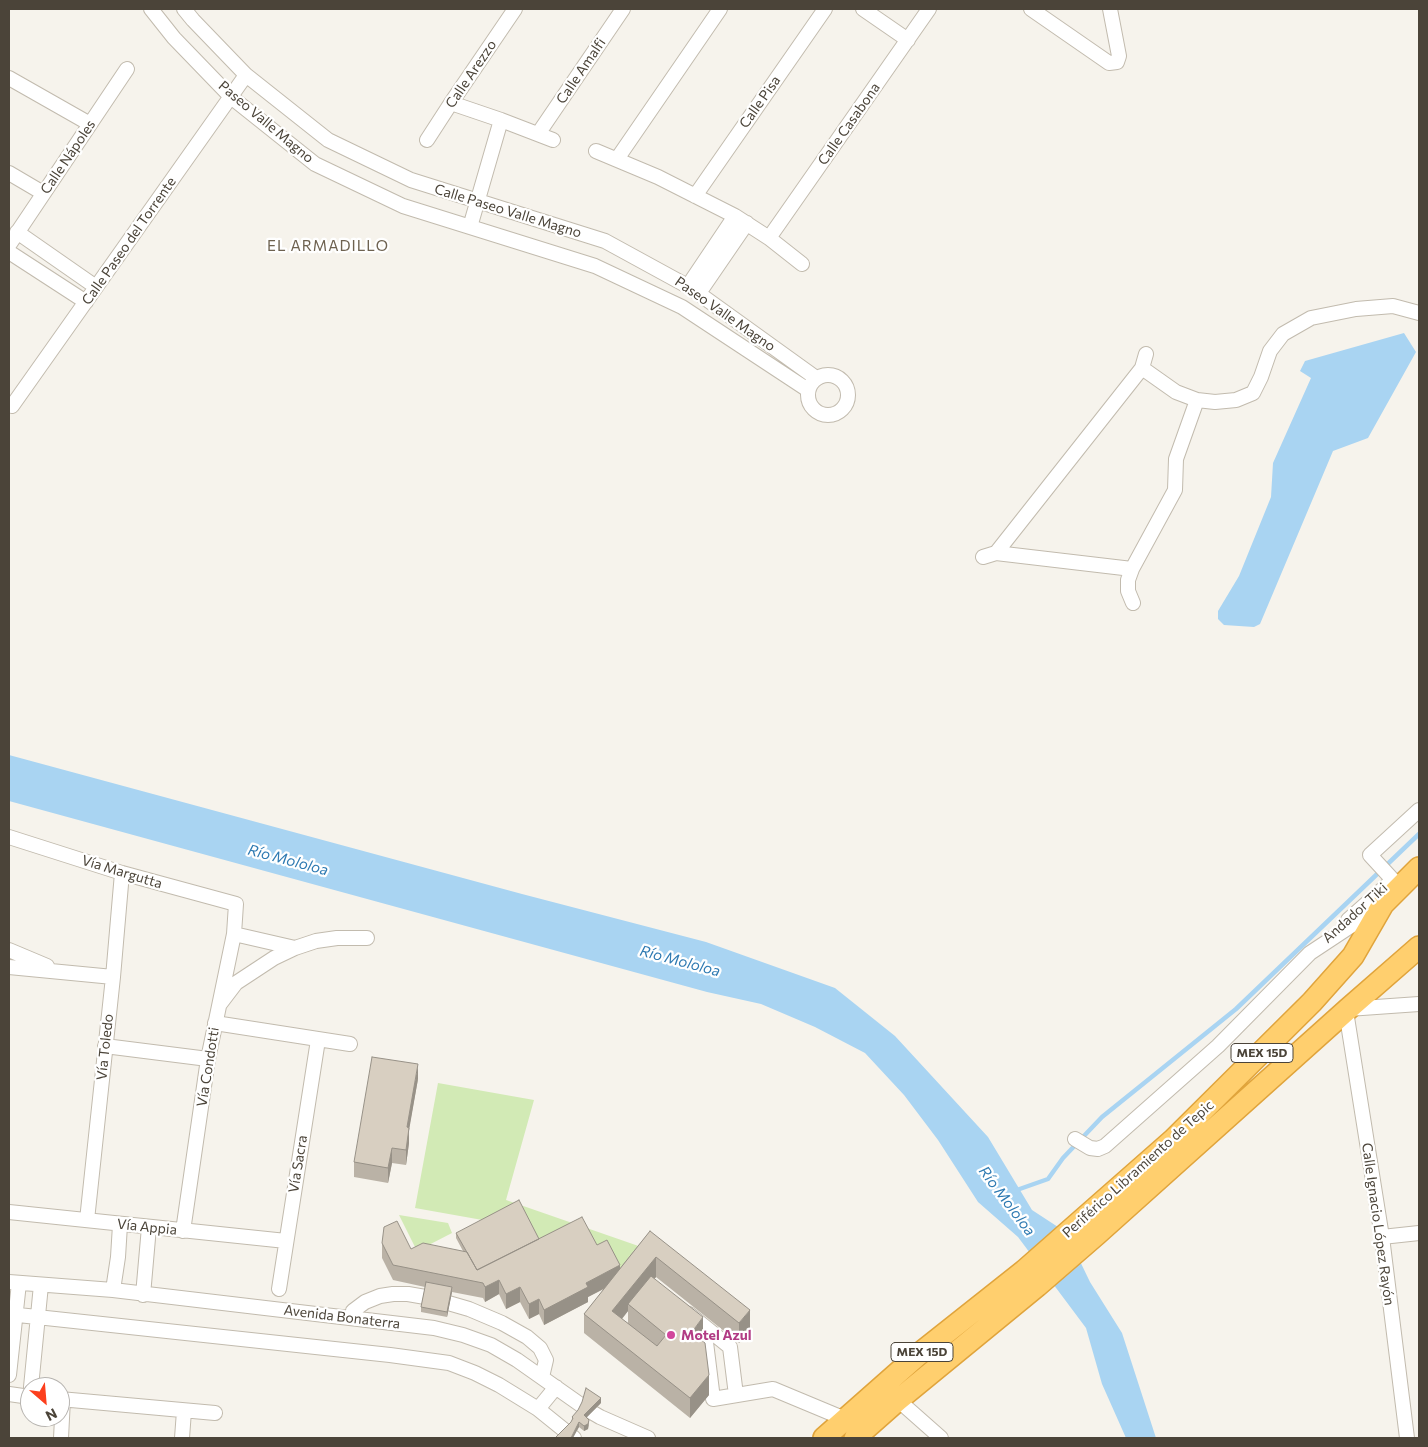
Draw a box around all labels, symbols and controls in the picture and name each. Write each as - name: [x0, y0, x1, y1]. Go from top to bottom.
- street label: Calle Amalfi: [553, 35, 609, 107]
- street label: Calle Arezzo: [442, 37, 500, 111]
- street label: Calle Pisa: [736, 73, 784, 131]
- street label: Paseo Valle Magno: [215, 77, 317, 167]
- street label: Calle Casabona: [814, 80, 884, 168]
- street label: Calle Nápoles: [37, 117, 99, 197]
- street label: Calle Paseo del Torrente: [78, 174, 180, 308]
- street label: Calle Paseo Valle Magno: [432, 181, 584, 241]
- district label: EL ARMADILLO: [266, 237, 390, 255]
- street label: Paseo Valle Magno: [672, 273, 778, 355]
- water label: Río Mololoa: [246, 841, 330, 879]
- street label: Vía Margutta: [80, 852, 164, 892]
- street label: Andador Tiki: [1319, 879, 1391, 947]
- water label: Río Mololoa: [638, 942, 722, 980]
- street label: Vía Toledo: [93, 1013, 117, 1081]
- street label: Vía Condotti: [193, 1026, 223, 1108]
- road number: MEX 15D: [1231, 1044, 1293, 1062]
- street label: Periférico Libramiento de Tepic: [1059, 1097, 1217, 1241]
- street label: Vía Sacra: [285, 1134, 311, 1194]
- street label: Calle Ignacio López Rayón: [1358, 1142, 1398, 1306]
- water label: Río Mololoa: [975, 1163, 1039, 1239]
- street label: Vía Appia: [116, 1215, 178, 1239]
- street label: Avenida Bonaterra: [283, 1302, 401, 1332]
- place label: Motel Azul: [681, 1327, 752, 1343]
- marker: Motel Azul: [665, 1329, 677, 1341]
- road number: MEX 15D: [891, 1342, 953, 1361]
- north arrow: [20, 1377, 70, 1427]
- text: N: [43, 1405, 60, 1425]

